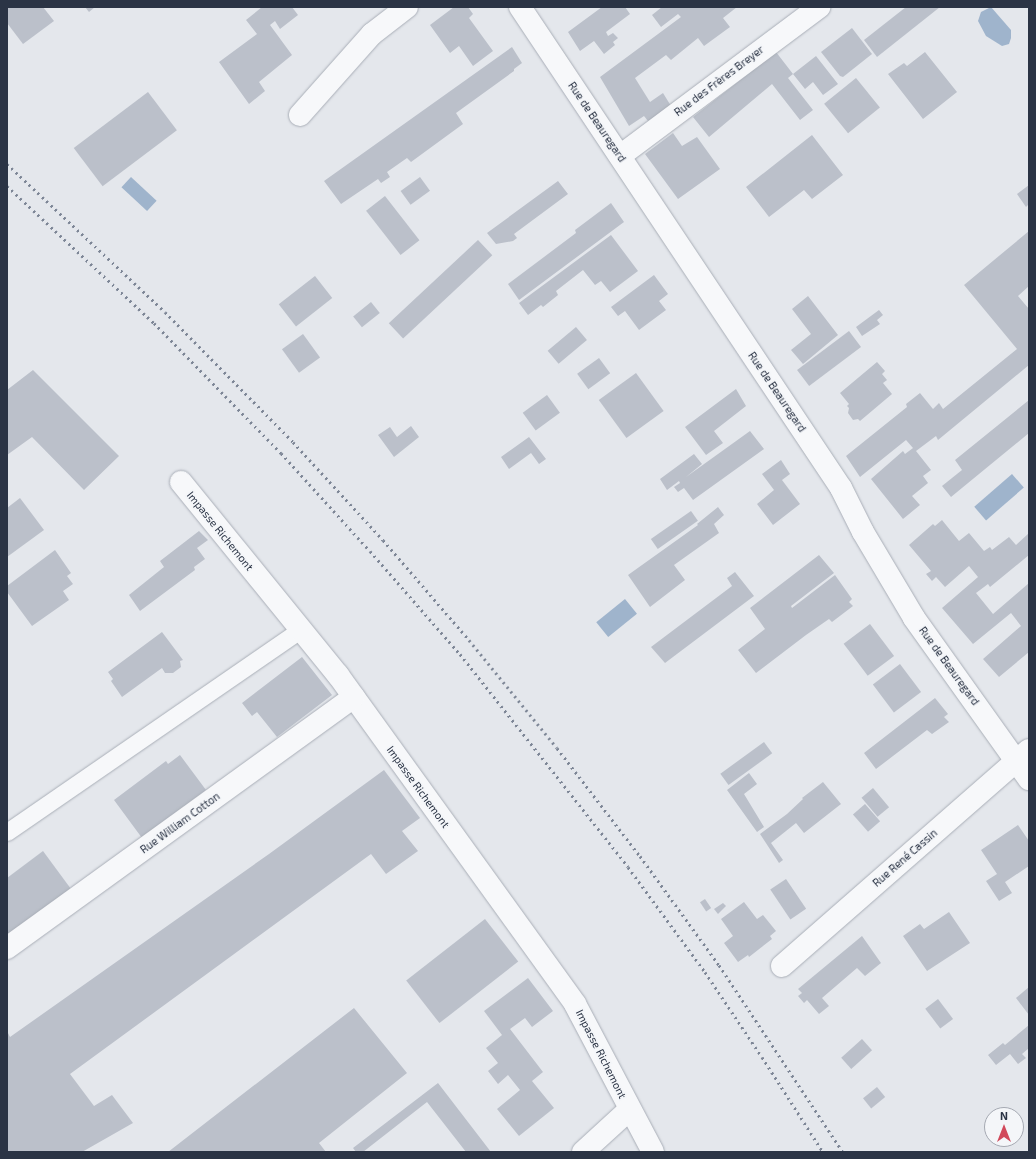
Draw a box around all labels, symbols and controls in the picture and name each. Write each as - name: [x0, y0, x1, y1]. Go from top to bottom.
- street label: Rue des Frères Breyer: [672, 43, 766, 119]
- street label: Rue de Beauregard: [565, 79, 629, 165]
- street label: Rue de Beauregard: [745, 349, 809, 435]
- street label: Impasse Richemont: [184, 489, 256, 573]
- street label: Rue de Beauregard: [916, 624, 982, 708]
- street label: Impasse Richemont: [384, 743, 452, 831]
- street label: Rue William Cotton: [137, 790, 223, 856]
- street label: Rue René Cassin: [870, 826, 940, 890]
- street label: Impasse Richemont: [573, 1007, 629, 1101]
- north arrow: [984, 1107, 1024, 1147]
- text: N: [1000, 1109, 1008, 1122]

